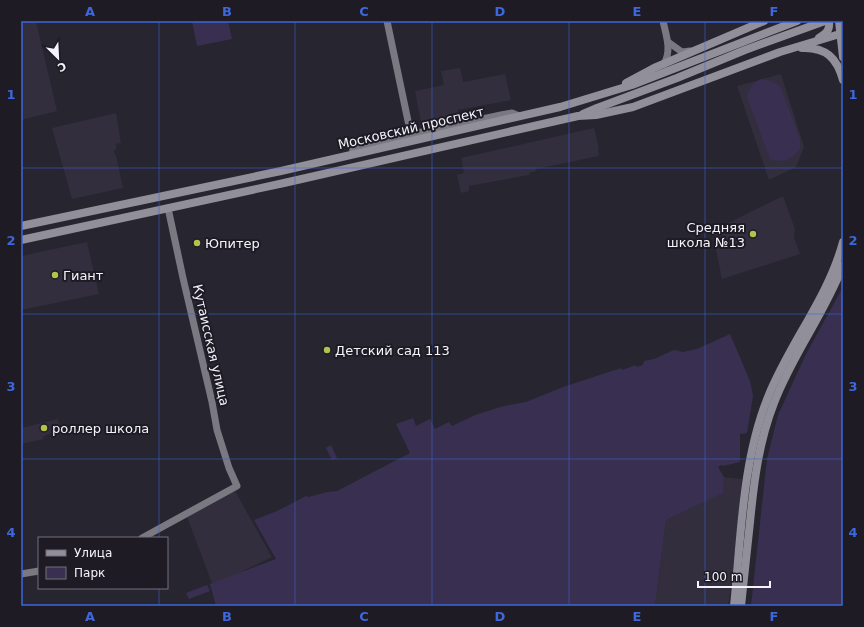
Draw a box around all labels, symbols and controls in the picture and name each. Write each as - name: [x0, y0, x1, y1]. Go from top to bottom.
- text: A: [85, 4, 95, 19]
- text: B: [222, 4, 232, 19]
- text: C: [359, 4, 369, 19]
- text: D: [495, 4, 506, 19]
- text: E: [633, 4, 641, 19]
- text: F: [770, 4, 778, 19]
- north arrow: [38, 38, 78, 78]
- text: С: [56, 59, 68, 74]
- text: 1: [6, 87, 16, 102]
- text: 1: [848, 87, 858, 102]
- street label: Московский проспект: [336, 104, 486, 152]
- place label: Средняя школа №13: [667, 220, 745, 250]
- marker: Средняя школа №13: [748, 229, 758, 239]
- text: 2: [6, 233, 16, 248]
- text: 2: [848, 233, 858, 248]
- place label: Юпитер: [205, 236, 260, 251]
- marker: Юпитер: [192, 238, 202, 248]
- place label: Гиант: [63, 268, 104, 283]
- marker: Гиант: [50, 270, 60, 280]
- street label: Кутаисская улица: [190, 283, 232, 407]
- place label: Детский сад 113: [335, 343, 450, 358]
- marker: Детский сад 113: [322, 345, 332, 355]
- text: 3: [6, 379, 16, 394]
- text: 3: [848, 379, 858, 394]
- place label: роллер школа: [52, 421, 149, 436]
- marker: роллер школа: [39, 423, 49, 433]
- text: 4: [6, 525, 16, 540]
- text: 4: [848, 525, 858, 540]
- legend: [38, 537, 168, 589]
- text: Улица: [74, 546, 112, 560]
- scale bar: [698, 563, 770, 589]
- text: Парк: [74, 566, 105, 580]
- text: 100 m: [704, 570, 742, 584]
- text: A: [85, 609, 95, 624]
- text: B: [222, 609, 232, 624]
- text: C: [359, 609, 369, 624]
- text: D: [495, 609, 506, 624]
- text: E: [633, 609, 641, 624]
- text: F: [770, 609, 778, 624]

